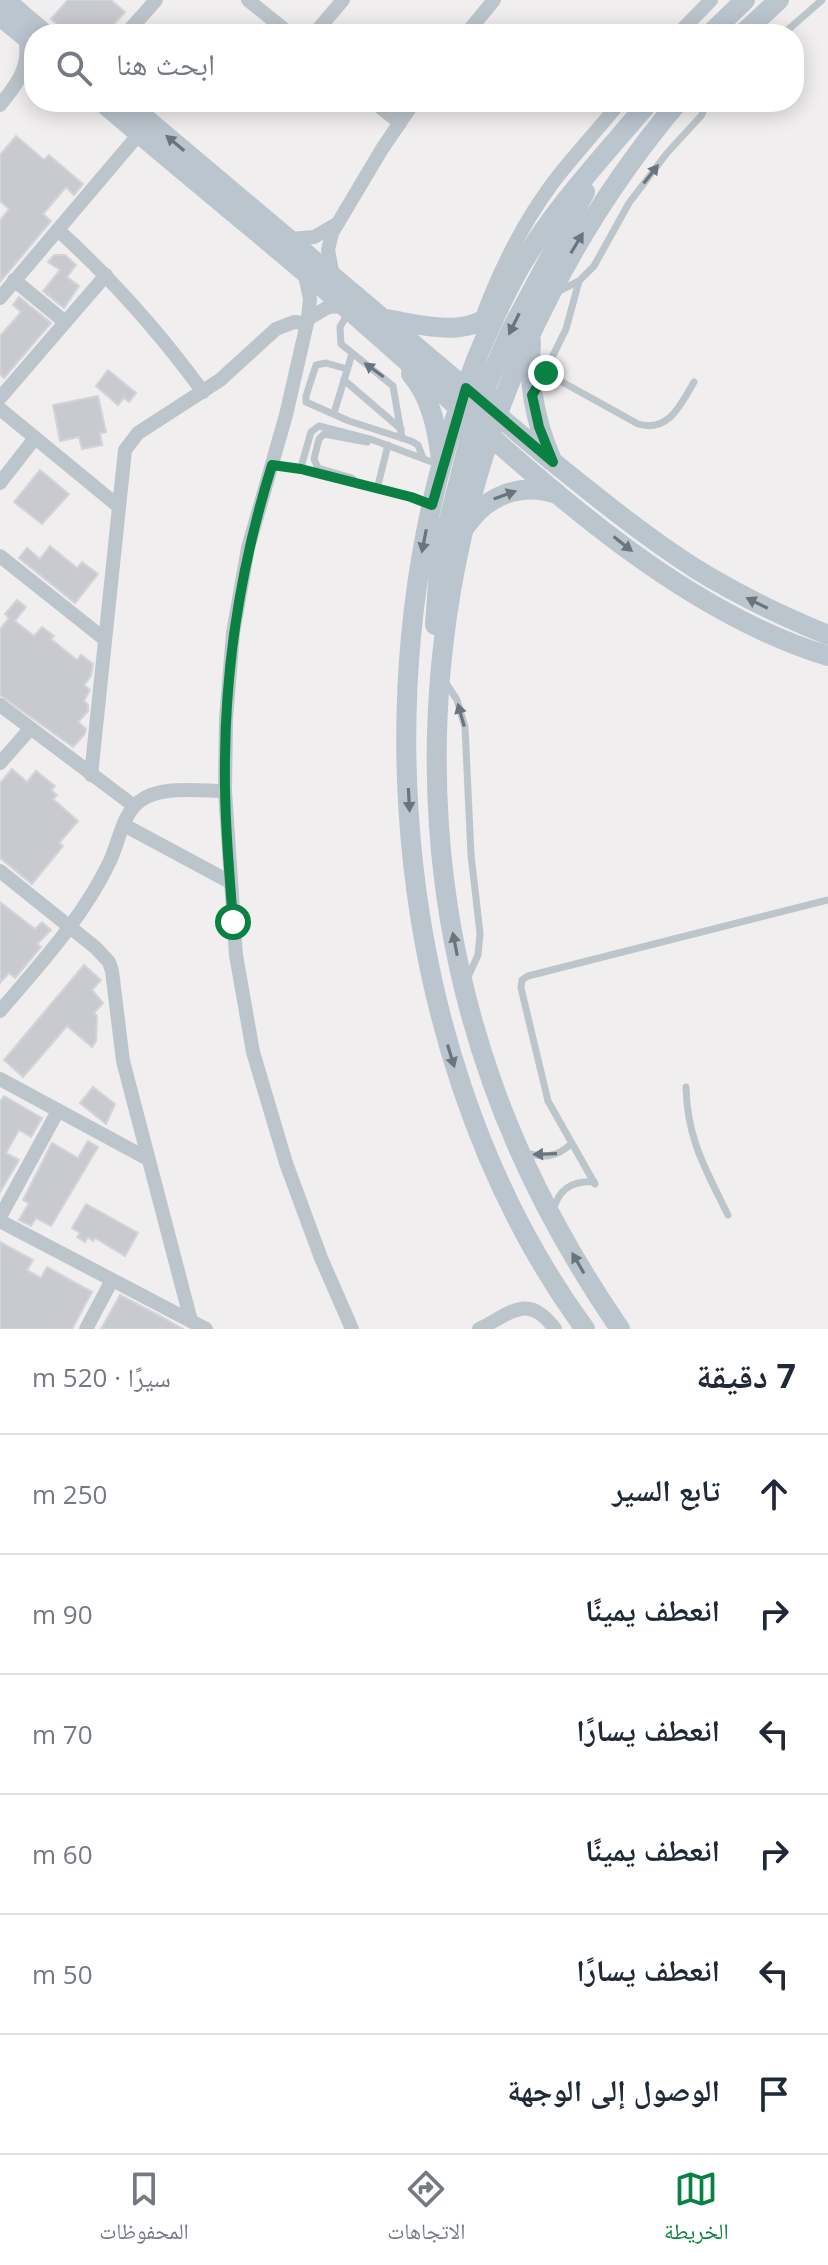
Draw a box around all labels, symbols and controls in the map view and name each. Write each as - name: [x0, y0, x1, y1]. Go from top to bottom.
- search box: [24, 24, 804, 112]
- text: ابحث هنا: [116, 43, 215, 84]
- icon: search: [52, 46, 96, 90]
- one-way arrow: [165, 135, 185, 152]
- one-way arrow: [642, 164, 658, 184]
- one-way arrow: [570, 232, 584, 254]
- one-way arrow: [507, 312, 521, 336]
- route end: [528, 355, 564, 391]
- one-way arrow: [363, 362, 385, 378]
- one-way arrow: [493, 488, 517, 501]
- one-way arrow: [418, 529, 430, 554]
- one-way arrow: [613, 536, 633, 552]
- one-way arrow: [745, 596, 769, 610]
- one-way arrow: [455, 702, 467, 727]
- one-way arrow: [403, 788, 416, 813]
- route start: [215, 904, 251, 940]
- one-way arrow: [448, 932, 460, 957]
- one-way arrow: [445, 1044, 458, 1068]
- one-way arrow: [533, 1148, 558, 1161]
- one-way arrow: [571, 1252, 585, 1275]
- text: 7 دقيقة: [696, 1352, 796, 1398]
- text: سيرًا · 520 m: [32, 1359, 171, 1395]
- text: تابع السير: [612, 1469, 720, 1510]
- icon: ahead: [752, 1472, 796, 1516]
- text: 250 m: [32, 1476, 107, 1512]
- text: انعطف يمينًا: [585, 1589, 720, 1630]
- icon: right: [752, 1592, 796, 1636]
- text: 90 m: [32, 1596, 93, 1632]
- text: انعطف يسارًا: [576, 1709, 720, 1750]
- icon: left: [752, 1712, 796, 1756]
- text: 70 m: [32, 1716, 93, 1752]
- text: انعطف يمينًا: [585, 1829, 720, 1870]
- icon: right: [752, 1832, 796, 1876]
- text: 60 m: [32, 1836, 93, 1872]
- text: انعطف يسارًا: [576, 1949, 720, 1990]
- icon: left: [752, 1952, 796, 1996]
- text: 50 m: [32, 1956, 93, 1992]
- text: الوصول إلى الوجهة: [507, 2069, 720, 2110]
- icon: arrive: [752, 2072, 796, 2116]
- tab: المحفوظات: [99, 2167, 189, 2253]
- tab: الاتجاهات: [387, 2167, 465, 2253]
- tab: الخريطة: [664, 2167, 729, 2253]

